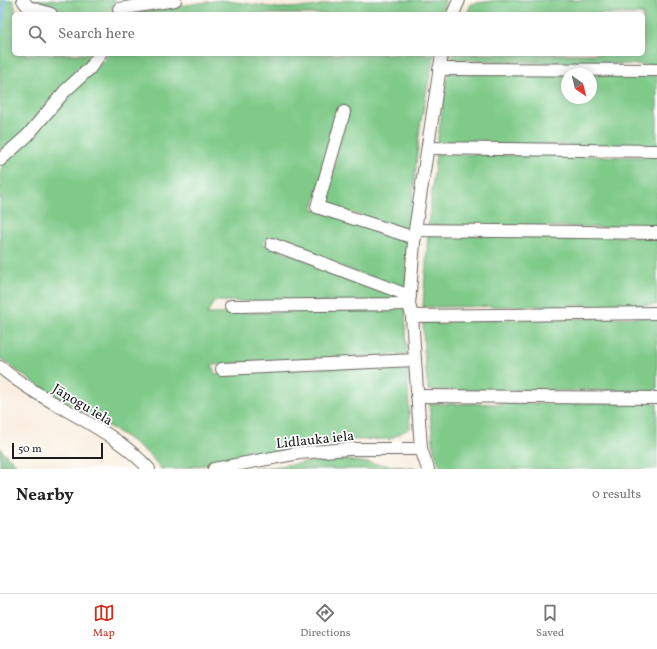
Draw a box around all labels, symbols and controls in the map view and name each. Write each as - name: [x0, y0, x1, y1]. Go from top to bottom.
- search box: [12, 12, 645, 56]
- icon: search: [26, 23, 48, 45]
- text: Search here: [58, 24, 135, 45]
- north arrow: [561, 68, 597, 104]
- street label: Jāņogu iela: [49, 380, 116, 431]
- street label: Lidlauka iela: [275, 427, 355, 454]
- scale bar: [12, 441, 103, 460]
- text: 50 m: [18, 442, 42, 457]
- text: Nearby: [16, 484, 74, 507]
- text: 0 results: [592, 486, 641, 504]
- tab: Map: [93, 602, 115, 641]
- tab: Directions: [300, 602, 351, 641]
- tab: Saved: [536, 602, 564, 641]

